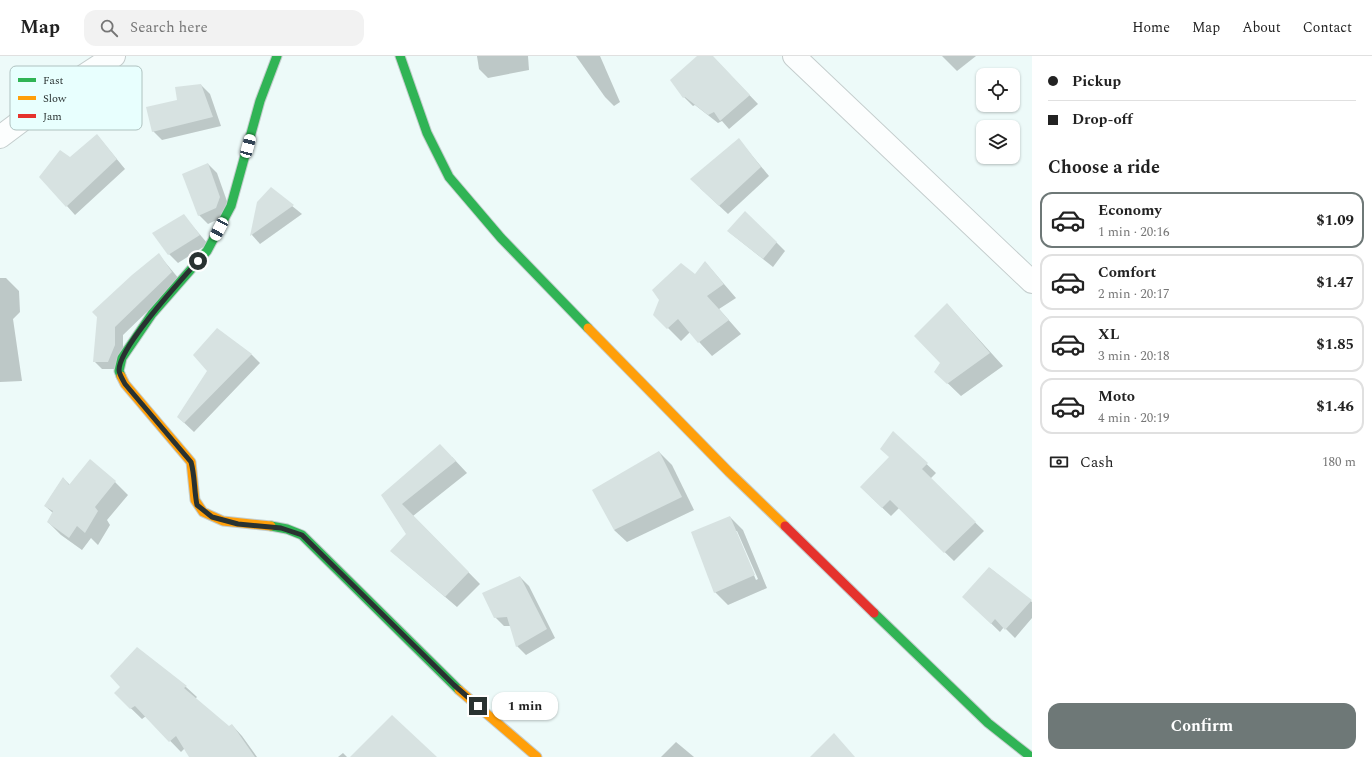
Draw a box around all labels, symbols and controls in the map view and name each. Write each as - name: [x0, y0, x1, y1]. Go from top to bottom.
- search box: [84, 10, 364, 46]
- text: Map: [20, 13, 60, 42]
- text: Search here: [130, 16, 208, 39]
- icon: search: [98, 17, 120, 39]
- text: Home: [1132, 17, 1170, 38]
- text: Map: [1192, 17, 1220, 38]
- text: About: [1242, 17, 1281, 38]
- text: Contact: [1303, 17, 1352, 38]
- legend: [10, 66, 142, 130]
- map controls: [976, 68, 1020, 164]
- button: locate: [976, 68, 1020, 112]
- text: Pickup: [1072, 70, 1121, 93]
- text: Fast: [43, 72, 64, 89]
- text: Slow: [43, 90, 67, 107]
- text: Jam: [43, 108, 62, 125]
- text: Drop-off: [1072, 108, 1133, 131]
- button: layers: [976, 120, 1020, 164]
- car: [239, 133, 257, 159]
- text: Choose a ride: [1048, 154, 1160, 181]
- text: Economy: [1098, 199, 1162, 222]
- icon: car: [1050, 202, 1086, 238]
- text: $1.09: [1316, 209, 1354, 232]
- car: [208, 216, 230, 242]
- text: 1 min · 20:16: [1098, 222, 1170, 242]
- route start: [189, 252, 207, 270]
- text: Comfort: [1098, 261, 1156, 284]
- icon: car: [1050, 264, 1086, 300]
- text: $1.47: [1316, 271, 1354, 294]
- text: 2 min · 20:17: [1098, 284, 1170, 304]
- text: XL: [1098, 323, 1119, 346]
- icon: car: [1050, 326, 1086, 362]
- text: $1.85: [1316, 333, 1354, 356]
- text: 3 min · 20:18: [1098, 346, 1170, 366]
- text: Moto: [1098, 385, 1135, 408]
- icon: car: [1050, 388, 1086, 424]
- text: $1.46: [1316, 395, 1354, 418]
- text: 4 min · 20:19: [1098, 408, 1170, 428]
- icon: cash: [1048, 451, 1070, 473]
- text: Cash: [1080, 451, 1113, 474]
- text: 180 m: [1322, 452, 1356, 472]
- callout: 1 min: [492, 692, 558, 720]
- text: 1 min: [508, 696, 542, 716]
- route end: [469, 697, 487, 715]
- button: Confirm: [1048, 703, 1356, 749]

